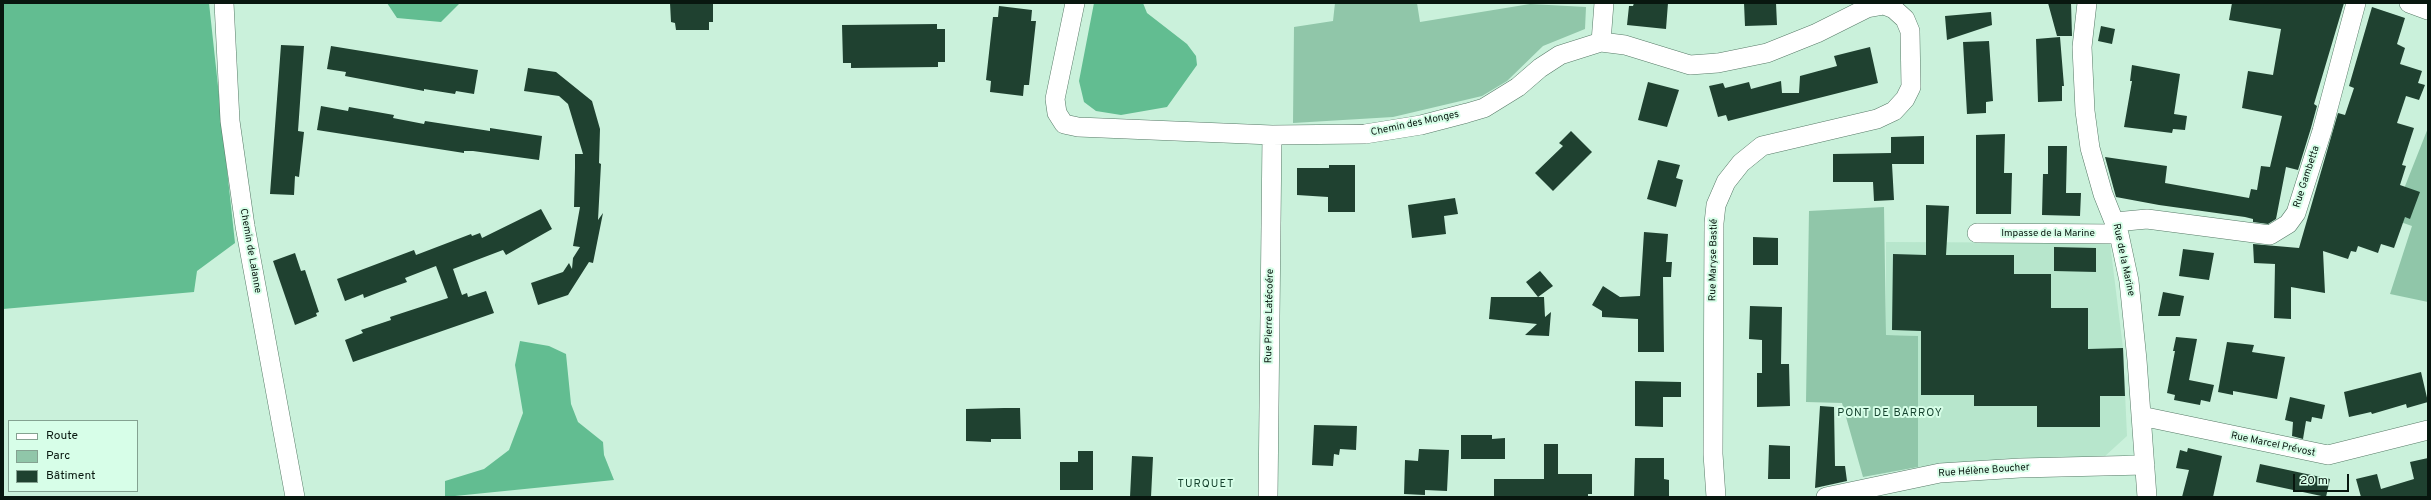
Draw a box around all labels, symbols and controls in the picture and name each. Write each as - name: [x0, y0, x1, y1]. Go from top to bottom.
- street label: Chemin des Monges: [1370, 109, 1460, 139]
- street label: Rue Gambetta: [2291, 145, 2323, 209]
- street label: Chemin de Lalanne: [237, 208, 263, 294]
- street label: Rue Maryse Bastié: [1707, 219, 1721, 301]
- street label: Rue de la Marine: [2109, 223, 2137, 297]
- street label: Impasse de la Marine: [2001, 228, 2095, 240]
- street label: Rue Pierre Latécoére: [1263, 269, 1277, 363]
- district label: PONT DE BARROY: [1837, 407, 1943, 421]
- legend: [8, 420, 138, 492]
- text: Route: [46, 428, 78, 444]
- street label: Rue Marcel Prévost: [2230, 430, 2316, 460]
- text: Parc: [46, 448, 70, 464]
- street label: Rue Hélène Boucher: [1938, 462, 2030, 480]
- scale bar: [2295, 466, 2351, 492]
- text: Bâtiment: [46, 468, 96, 484]
- text: 20 m: [2300, 473, 2328, 489]
- district label: TURQUET: [1178, 478, 1234, 492]

